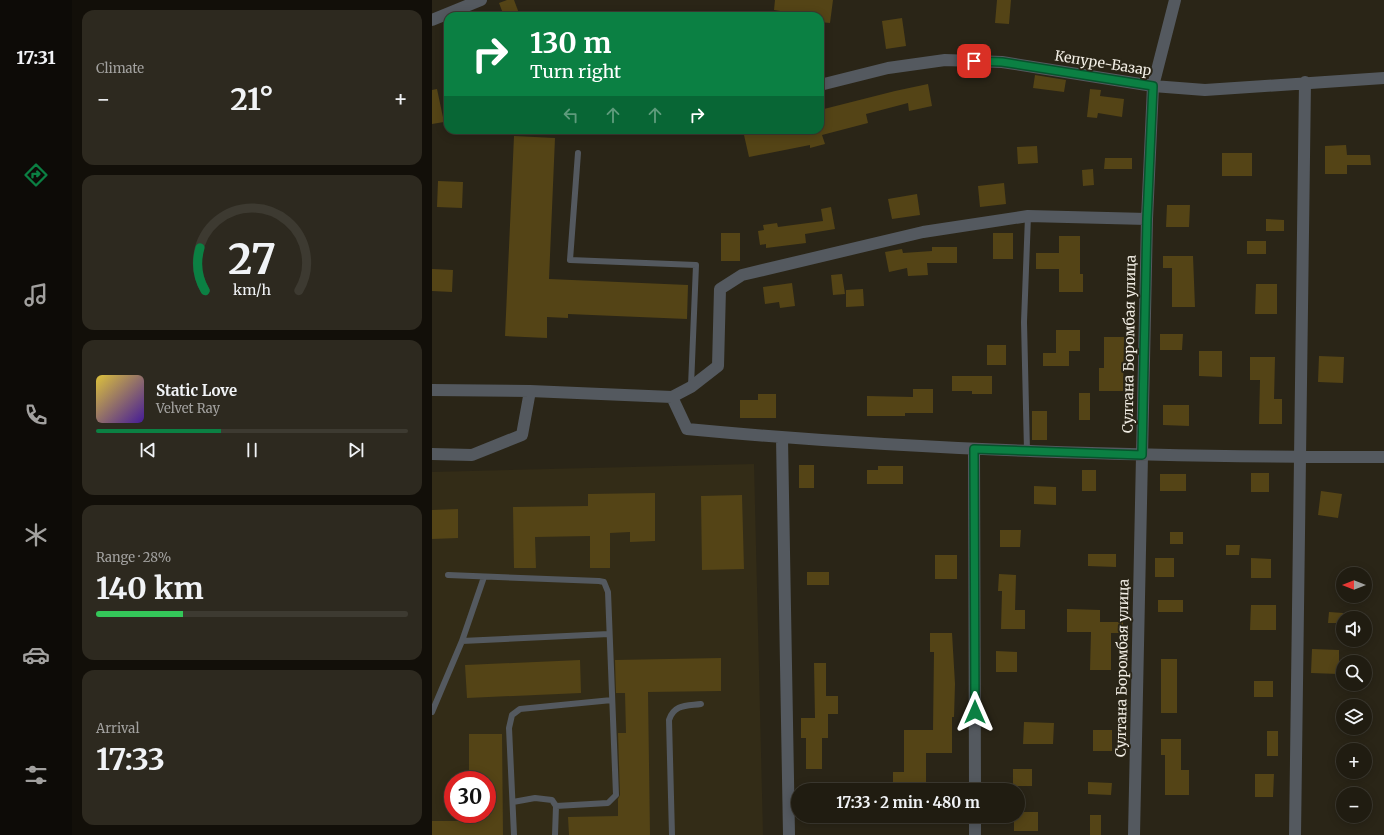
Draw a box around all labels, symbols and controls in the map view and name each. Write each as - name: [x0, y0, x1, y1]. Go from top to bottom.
- text: 130 m: [530, 25, 612, 61]
- icon: right: [464, 28, 516, 80]
- pin: [957, 44, 991, 78]
- text: 17:31: [16, 46, 56, 69]
- street label: Кепуре-Базар: [1053, 46, 1153, 80]
- icon: arrive: [963, 50, 985, 72]
- text: Climate: [96, 60, 144, 77]
- text: Turn right: [530, 60, 621, 83]
- text: 21°: [230, 80, 274, 118]
- text: −: [96, 85, 111, 113]
- text: +: [393, 85, 408, 113]
- icon: left: [560, 104, 582, 126]
- icon: ahead: [602, 104, 624, 126]
- icon: ahead: [644, 104, 666, 126]
- icon: right: [686, 104, 708, 126]
- icon: directions: [22, 161, 50, 189]
- text: 27: [228, 232, 276, 284]
- street label: Султана Боромбая улица: [1118, 254, 1140, 433]
- text: km/h: [233, 280, 271, 298]
- icon: music: [22, 281, 50, 309]
- text: Static Love: [156, 381, 237, 400]
- text: Velvet Ray: [156, 400, 220, 417]
- icon: phone: [22, 401, 50, 429]
- icon: previous: [137, 439, 159, 461]
- icon: pause: [241, 439, 263, 461]
- icon: next: [345, 439, 367, 461]
- icon: climate: [22, 521, 50, 549]
- text: Range · 28%: [96, 549, 171, 566]
- north arrow: [1336, 567, 1372, 603]
- map controls: [1336, 567, 1372, 823]
- text: 140 km: [96, 569, 204, 607]
- street label: Султана Боромбая улица: [1111, 578, 1133, 757]
- button: sound: [1336, 611, 1372, 647]
- icon: car: [22, 641, 50, 669]
- button: search: [1336, 655, 1372, 691]
- position arrow: [954, 691, 996, 733]
- button: layers: [1336, 699, 1372, 735]
- text: Arrival: [96, 720, 139, 737]
- text: 17:33: [96, 740, 165, 778]
- button: +: [1336, 743, 1372, 779]
- icon: filters: [22, 761, 50, 789]
- speed limit sign: 30: [444, 771, 496, 823]
- button: −: [1336, 787, 1372, 823]
- text: 17:33 · 2 min · 480 m: [836, 793, 980, 812]

